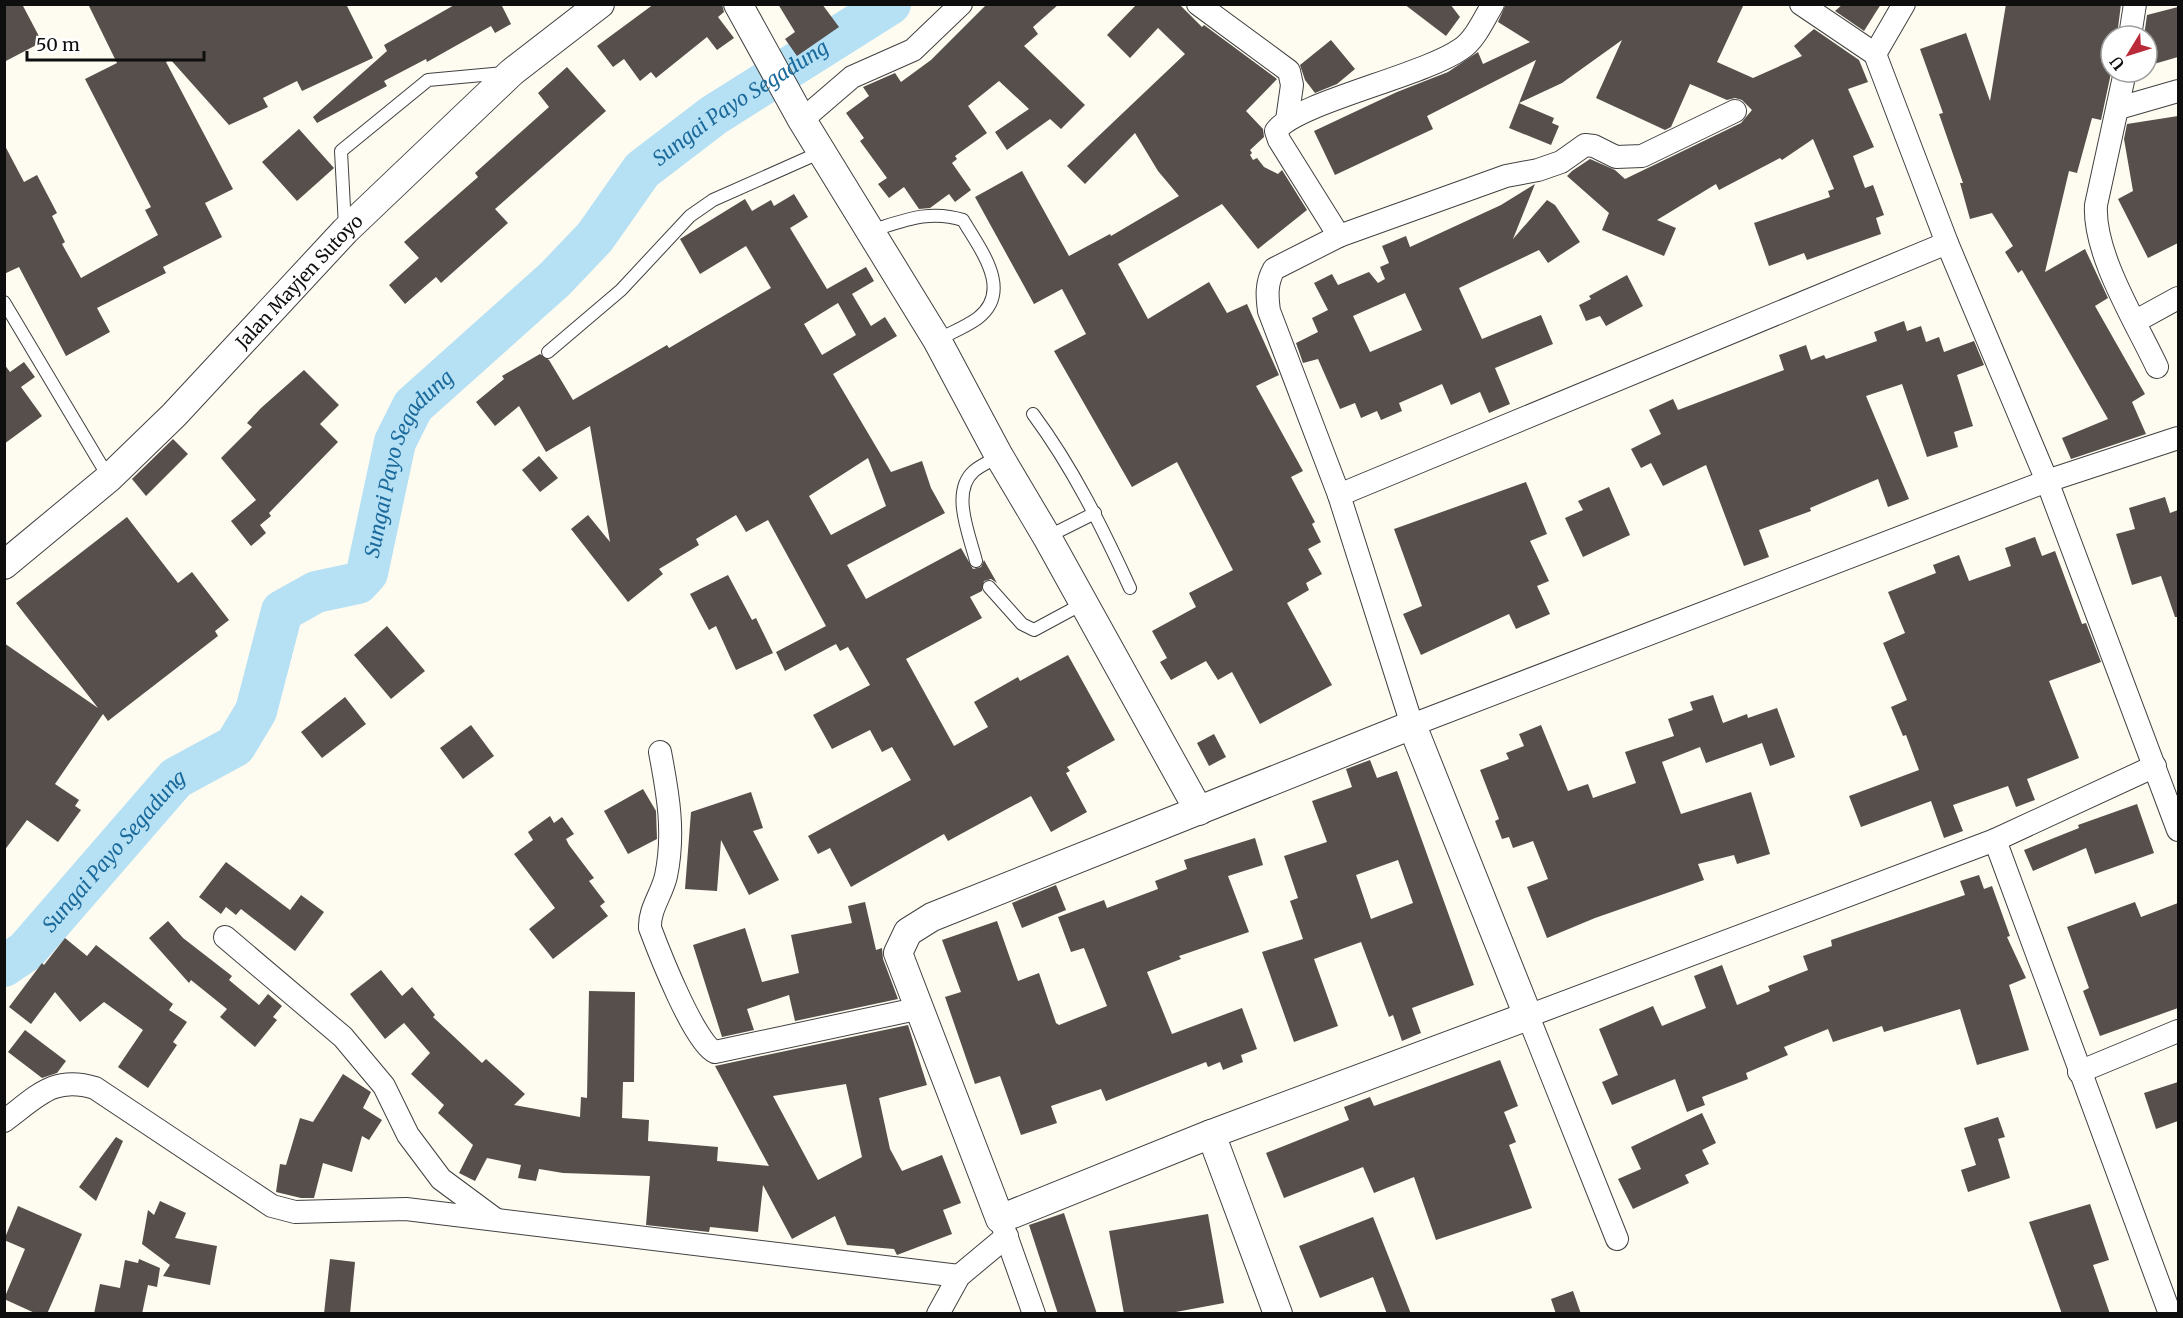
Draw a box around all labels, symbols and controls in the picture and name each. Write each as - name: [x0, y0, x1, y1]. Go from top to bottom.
- scale bar: [27, 24, 204, 62]
- north arrow: [2099, 24, 2159, 84]
- text: 50 m: [36, 33, 80, 56]
- water label: Sungai Payo Segadung: [647, 34, 832, 170]
- text: U: [2106, 52, 2129, 74]
- street label: Jalan Mayjen Sutoyo: [230, 209, 367, 354]
- water label: Sungai Payo Segadung: [358, 364, 458, 560]
- water label: Sungai Payo Segadung: [36, 763, 189, 937]

